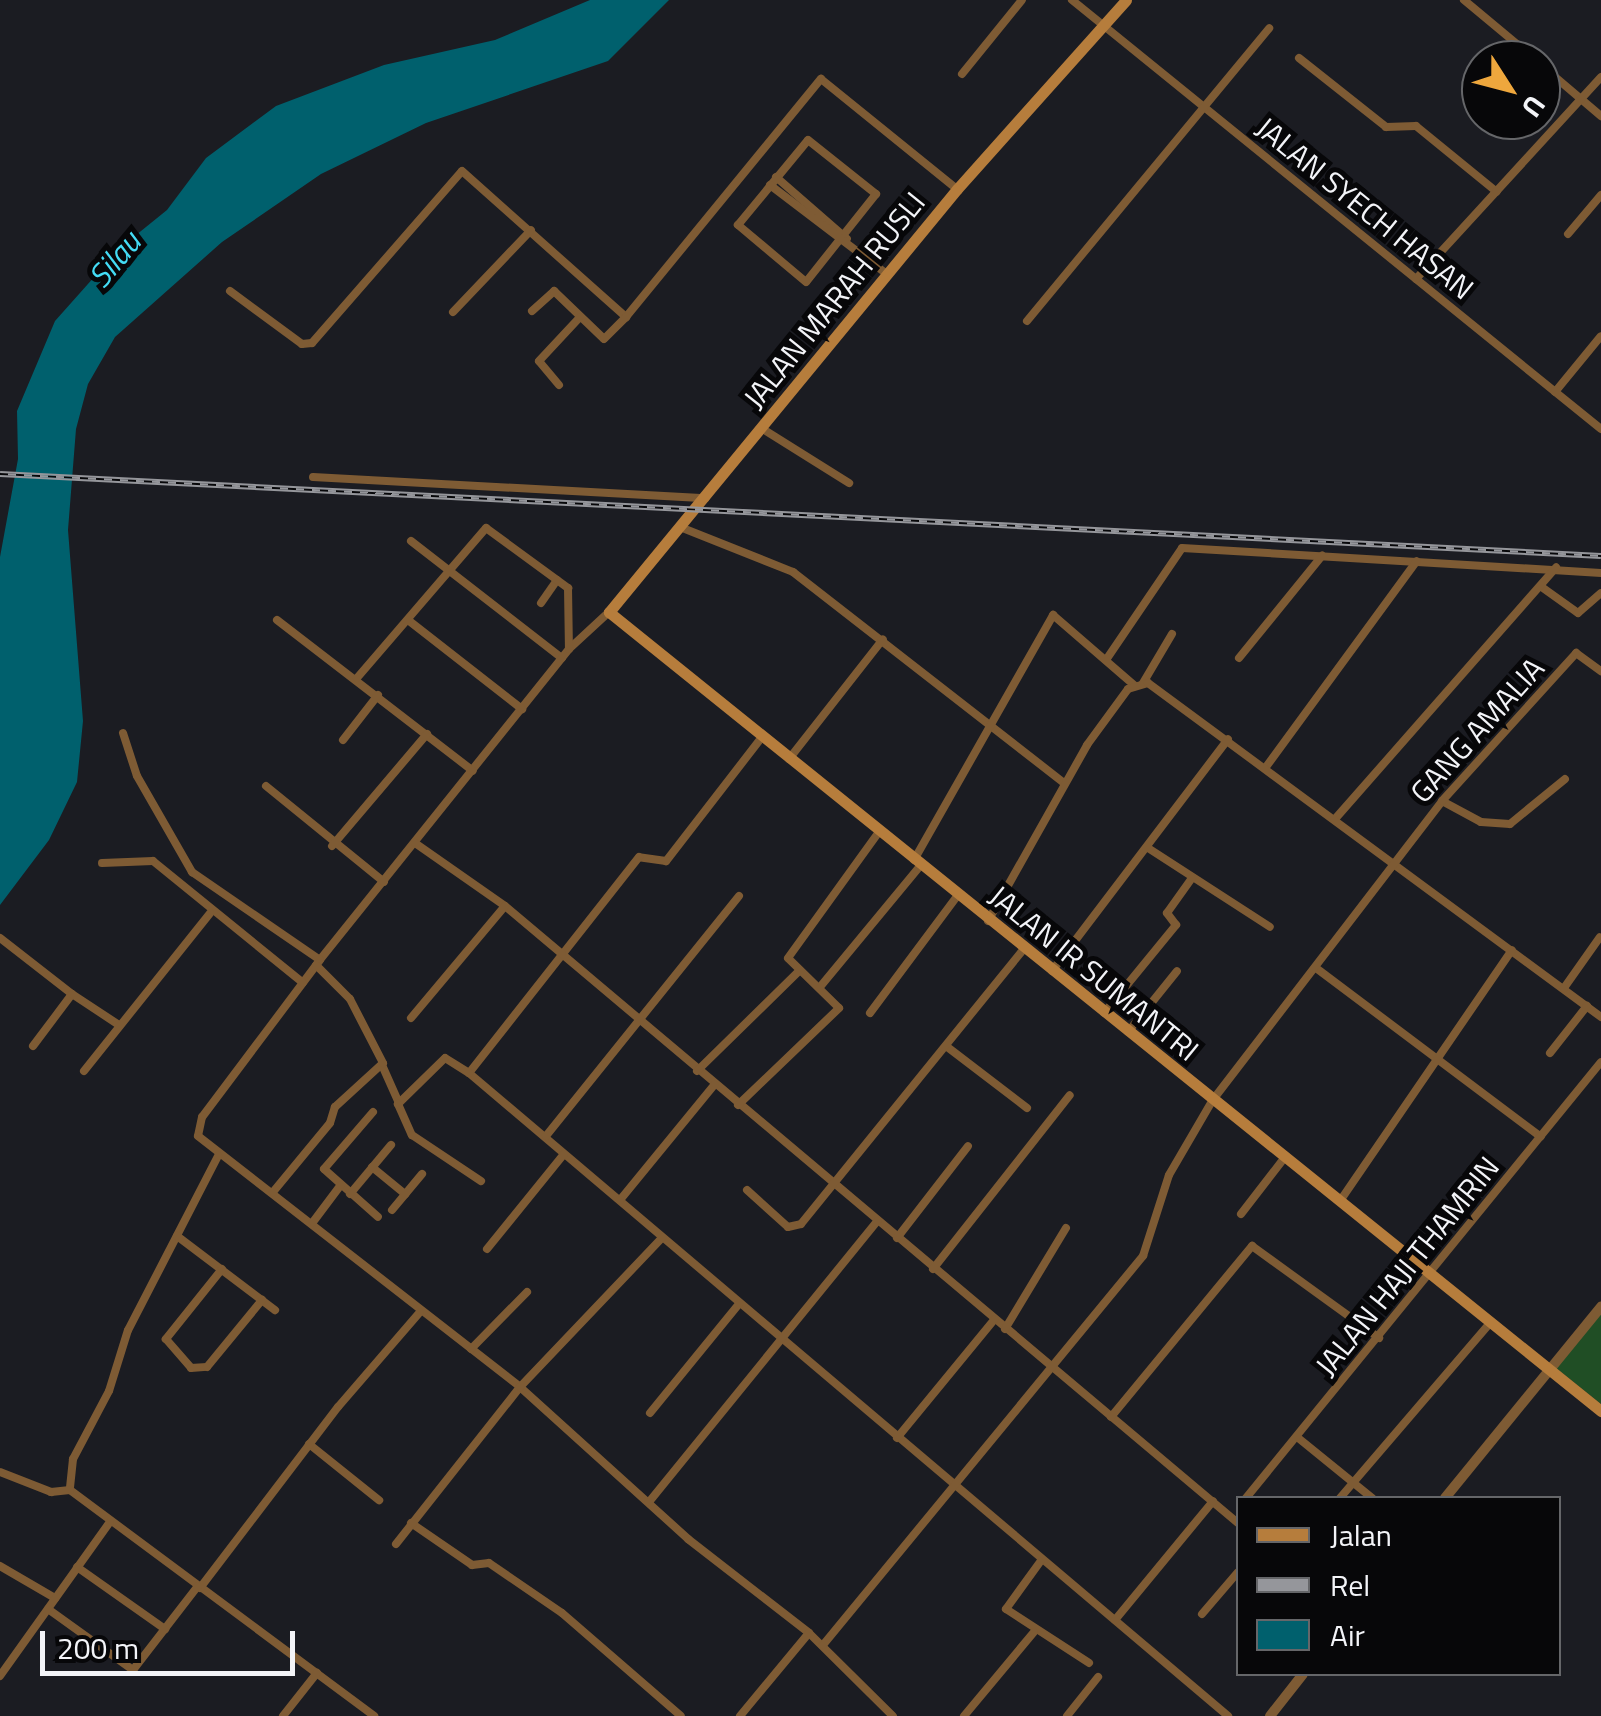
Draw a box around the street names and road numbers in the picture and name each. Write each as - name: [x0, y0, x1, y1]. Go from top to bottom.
- street label: JALAN SYECH HASAN: [1249, 109, 1481, 307]
- street label: JALAN MARAH RUSLI: [736, 185, 932, 415]
- street label: GANG AMALIA: [1403, 650, 1551, 810]
- street label: JALAN IR SUMANTRI: [982, 878, 1206, 1068]
- street label: JALAN HAJI THAMRIN: [1308, 1149, 1506, 1383]

